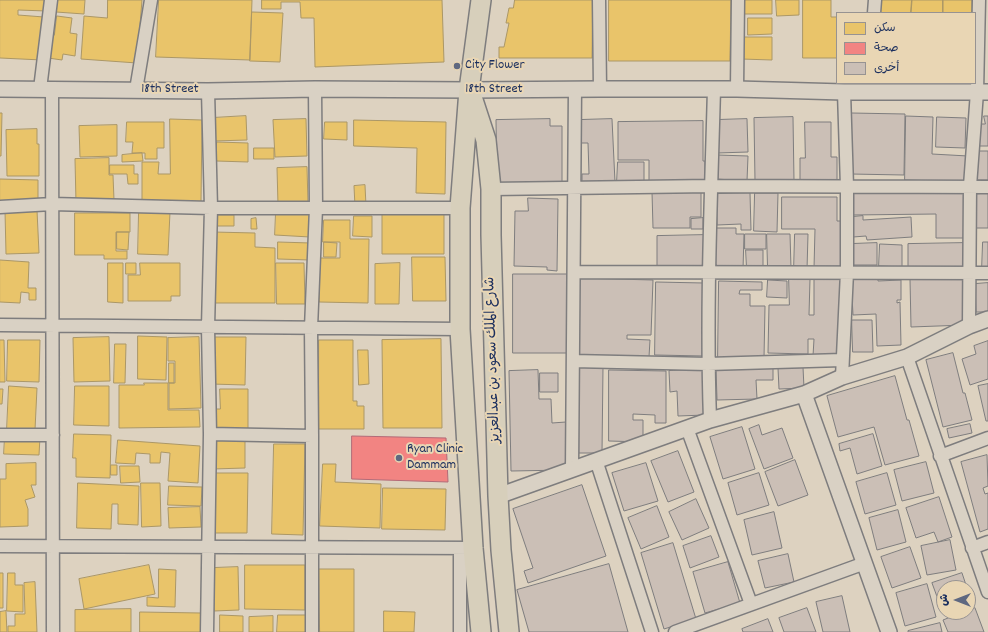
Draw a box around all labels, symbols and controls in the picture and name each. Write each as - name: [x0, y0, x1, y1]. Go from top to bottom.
- legend: [836, 12, 976, 84]
- text: سكن: [874, 20, 896, 37]
- text: صحة: [874, 40, 899, 57]
- place label: City Flower: [465, 58, 525, 74]
- text: أخرى: [874, 60, 899, 77]
- marker: City Flower: [452, 61, 462, 71]
- street label: 18th Street: [141, 82, 199, 98]
- street label: 18th Street: [465, 82, 523, 98]
- street label: شارع الملك سعود بن عبدالعزيز: [483, 276, 505, 444]
- place label: Ryan Clinic Dammam: [407, 442, 463, 474]
- marker: Ryan Clinic Dammam: [394, 453, 404, 463]
- north arrow: [936, 580, 976, 620]
- text: ش: [937, 594, 953, 606]

